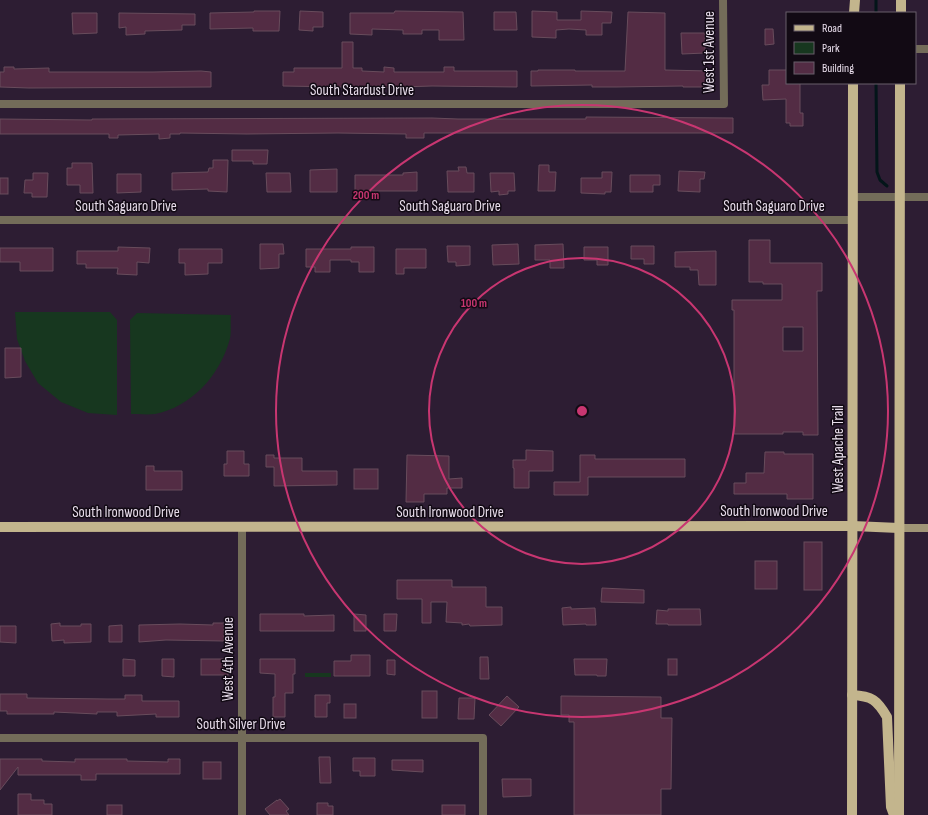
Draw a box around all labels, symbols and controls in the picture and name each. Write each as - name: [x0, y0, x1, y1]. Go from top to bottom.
- street label: West 1st Avenue: [700, 11, 719, 93]
- legend: [786, 12, 916, 84]
- text: Road: [822, 21, 842, 36]
- text: Park: [822, 41, 840, 56]
- text: Building: [822, 61, 854, 76]
- street label: South Stardust Drive: [310, 81, 414, 100]
- text: 200 m: [353, 188, 379, 203]
- street label: South Saguaro Drive: [75, 197, 177, 216]
- street label: South Saguaro Drive: [399, 197, 501, 216]
- street label: South Saguaro Drive: [723, 197, 825, 216]
- text: 100 m: [461, 296, 487, 311]
- centre of rings: [575, 404, 589, 418]
- street label: West Apache Trail: [829, 405, 848, 493]
- street label: South Ironwood Drive: [720, 502, 828, 521]
- street label: South Ironwood Drive: [72, 503, 180, 522]
- street label: South Ironwood Drive: [396, 503, 504, 522]
- street label: West 4th Avenue: [219, 617, 238, 701]
- street label: South Silver Drive: [197, 715, 285, 734]

